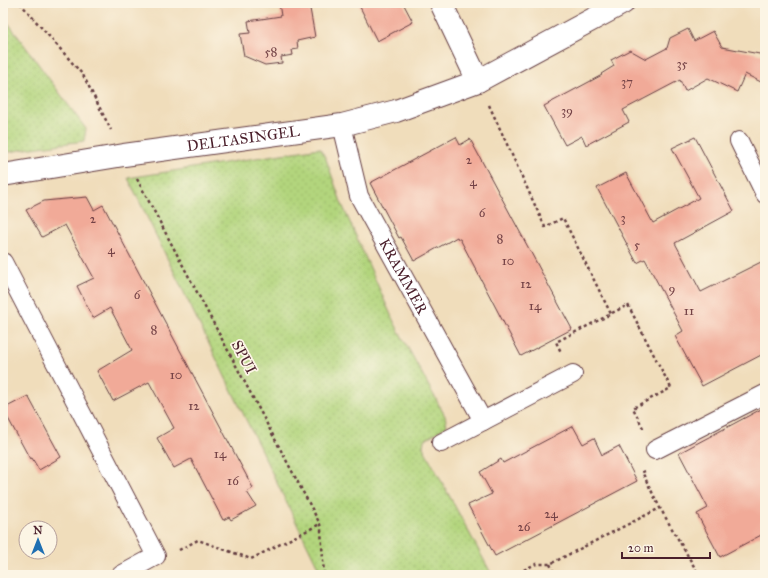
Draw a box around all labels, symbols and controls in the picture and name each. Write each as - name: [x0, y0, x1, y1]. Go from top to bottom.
- house number: 58: [265, 44, 278, 60]
- house number: 35: [676, 56, 688, 72]
- house number: 37: [621, 74, 633, 90]
- house number: 39: [561, 103, 573, 119]
- street label: DELTASINGEL: [186, 122, 301, 155]
- house number: 2: [466, 152, 473, 168]
- house number: 4: [469, 174, 477, 190]
- house number: 6: [479, 205, 486, 221]
- house number: 3: [620, 210, 626, 226]
- house number: 2: [90, 211, 97, 227]
- house number: 8: [497, 231, 504, 247]
- street label: KRAMMER: [375, 236, 432, 318]
- house number: 5: [634, 237, 640, 253]
- house number: 4: [107, 242, 115, 258]
- house number: 10: [502, 253, 514, 269]
- house number: 12: [520, 276, 532, 292]
- house number: 9: [669, 281, 676, 297]
- house number: 6: [134, 287, 141, 303]
- house number: 14: [529, 298, 542, 314]
- house number: 11: [684, 303, 694, 319]
- house number: 8: [151, 322, 158, 338]
- street label: SPUI: [228, 337, 260, 377]
- house number: 10: [170, 367, 182, 383]
- house number: 12: [188, 398, 200, 414]
- house number: 14: [214, 446, 227, 462]
- house number: 16: [227, 473, 239, 489]
- house number: 24: [544, 506, 559, 522]
- house number: 26: [517, 519, 531, 535]
- north arrow: [18, 520, 58, 560]
- text: N: [33, 524, 43, 537]
- scale bar: [622, 534, 710, 560]
- text: 20 m: [628, 541, 654, 555]

